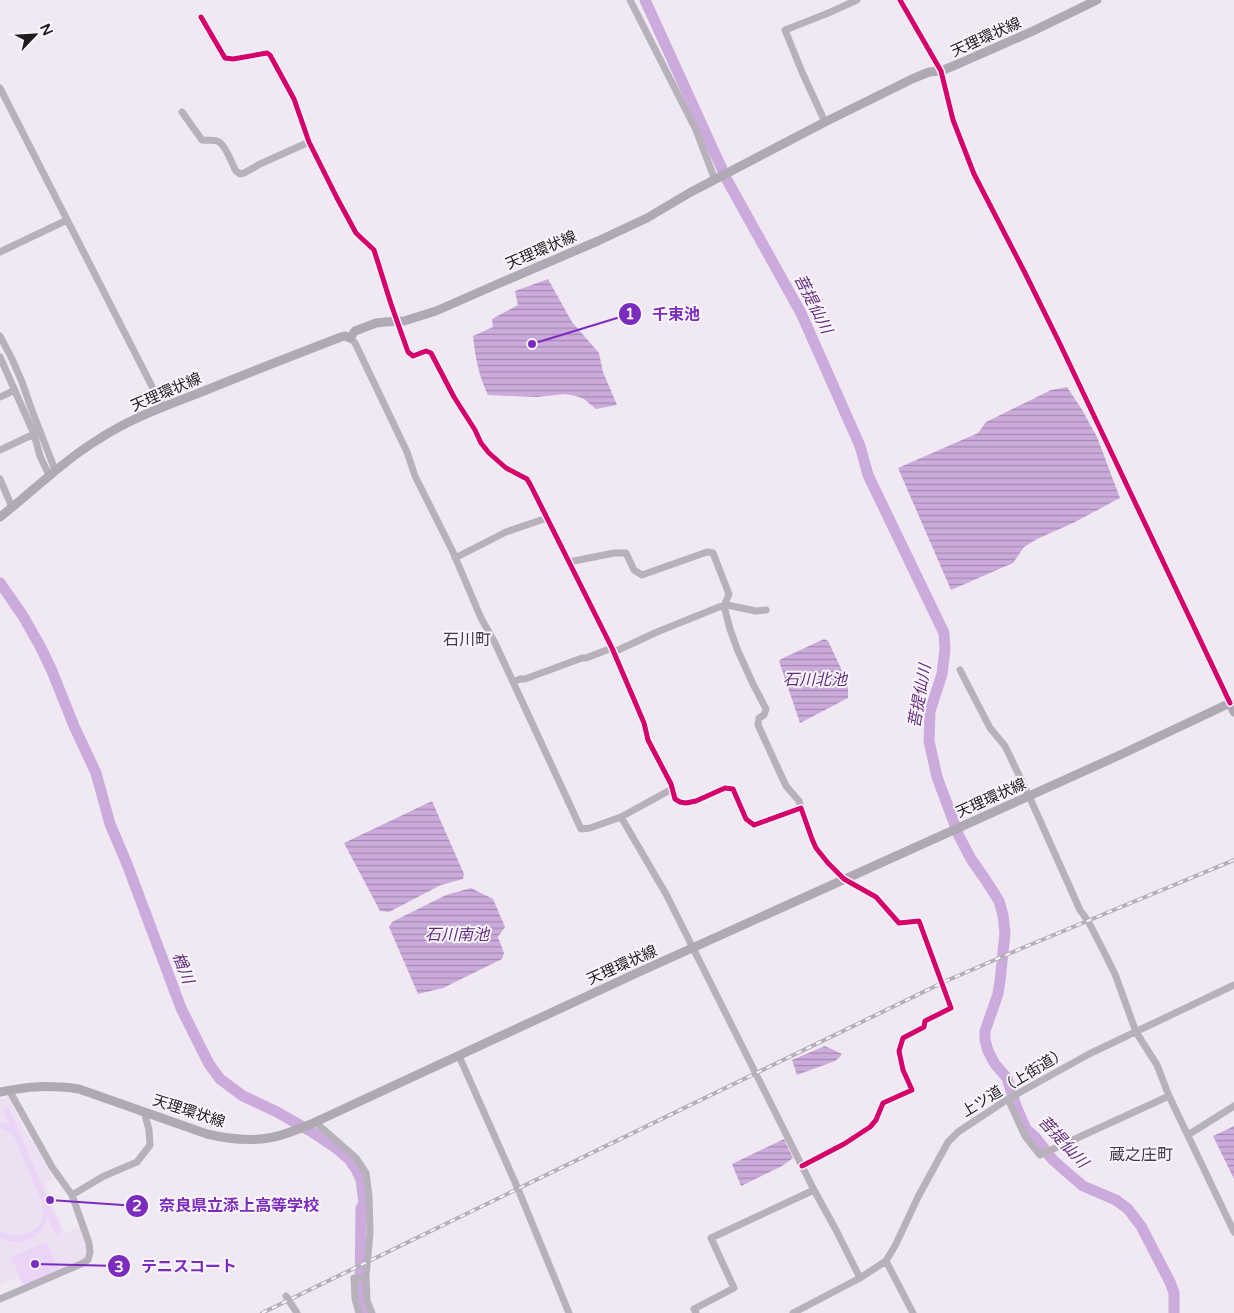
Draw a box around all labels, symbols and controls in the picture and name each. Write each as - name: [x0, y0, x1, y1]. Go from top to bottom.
- north arrow: [10, 10, 60, 60]
- street label: 天理環状線: [948, 14, 1024, 60]
- text: N: [36, 21, 56, 38]
- street label: 天理環状線: [503, 227, 579, 273]
- water label: 菩提仙川: [790, 271, 837, 339]
- callout: 千束池: [617, 299, 710, 330]
- text: 1: [625, 305, 635, 323]
- text: 千束池: [652, 305, 700, 325]
- street label: 天理環状線: [128, 369, 204, 415]
- district label: 石川町: [443, 630, 491, 650]
- water label: 菩提仙川: [905, 661, 936, 729]
- water label: 石川北池: [783, 670, 849, 690]
- street label: 天理環状線: [953, 775, 1029, 821]
- water label: 石川南池: [425, 925, 491, 945]
- street label: 天理環状線: [584, 942, 660, 988]
- water label: 楢川: [168, 949, 199, 988]
- street label: 上ツ道（上街道）: [958, 1043, 1070, 1121]
- street label: 天理環状線: [151, 1091, 227, 1131]
- water label: 菩提仙川: [1034, 1112, 1093, 1174]
- district label: 蔵之庄町: [1109, 1145, 1173, 1165]
- callout: 奈良県立添上高等学校: [124, 1190, 329, 1221]
- text: 奈良県立添上高等学校: [159, 1196, 319, 1216]
- text: 2: [132, 1197, 142, 1215]
- callout: テニスコート: [106, 1251, 247, 1282]
- text: テニスコート: [141, 1257, 237, 1277]
- text: 3: [114, 1258, 124, 1276]

